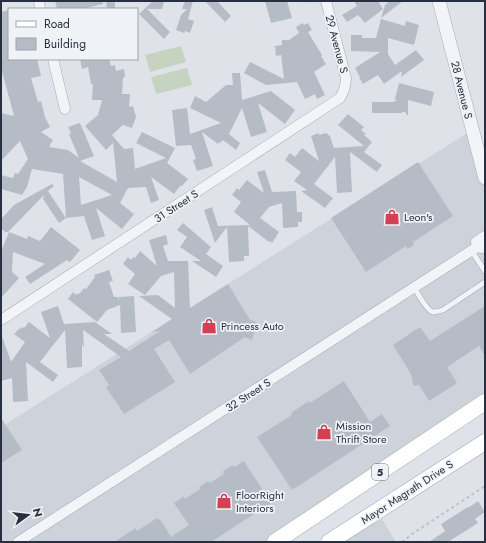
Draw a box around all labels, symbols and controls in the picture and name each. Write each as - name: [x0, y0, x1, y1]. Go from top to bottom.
- legend: [8, 8, 138, 60]
- street label: 29 Avenue S: [322, 13, 352, 75]
- text: Road: [44, 15, 70, 33]
- text: Building: [44, 35, 86, 53]
- street label: 28 Avenue S: [447, 59, 477, 121]
- street label: 31 Street S: [151, 186, 201, 226]
- shop icon: Leon's: [383, 208, 401, 226]
- place label: Leon's: [404, 209, 433, 225]
- shop icon: Princess Auto: [200, 317, 218, 335]
- place label: Princess Auto: [221, 318, 284, 334]
- street label: 32 Street S: [222, 374, 274, 416]
- place label: Mission Thrift Store: [336, 418, 387, 447]
- shop icon: Mission Thrift Store: [315, 423, 333, 441]
- street label: Mayor Magrath Drive S: [358, 456, 456, 528]
- road number: 5: [372, 464, 388, 480]
- place label: FloorRight Interiors: [236, 487, 284, 516]
- shop icon: FloorRight Interiors: [215, 492, 233, 510]
- north arrow: [8, 495, 48, 535]
- text: N: [29, 506, 47, 519]

